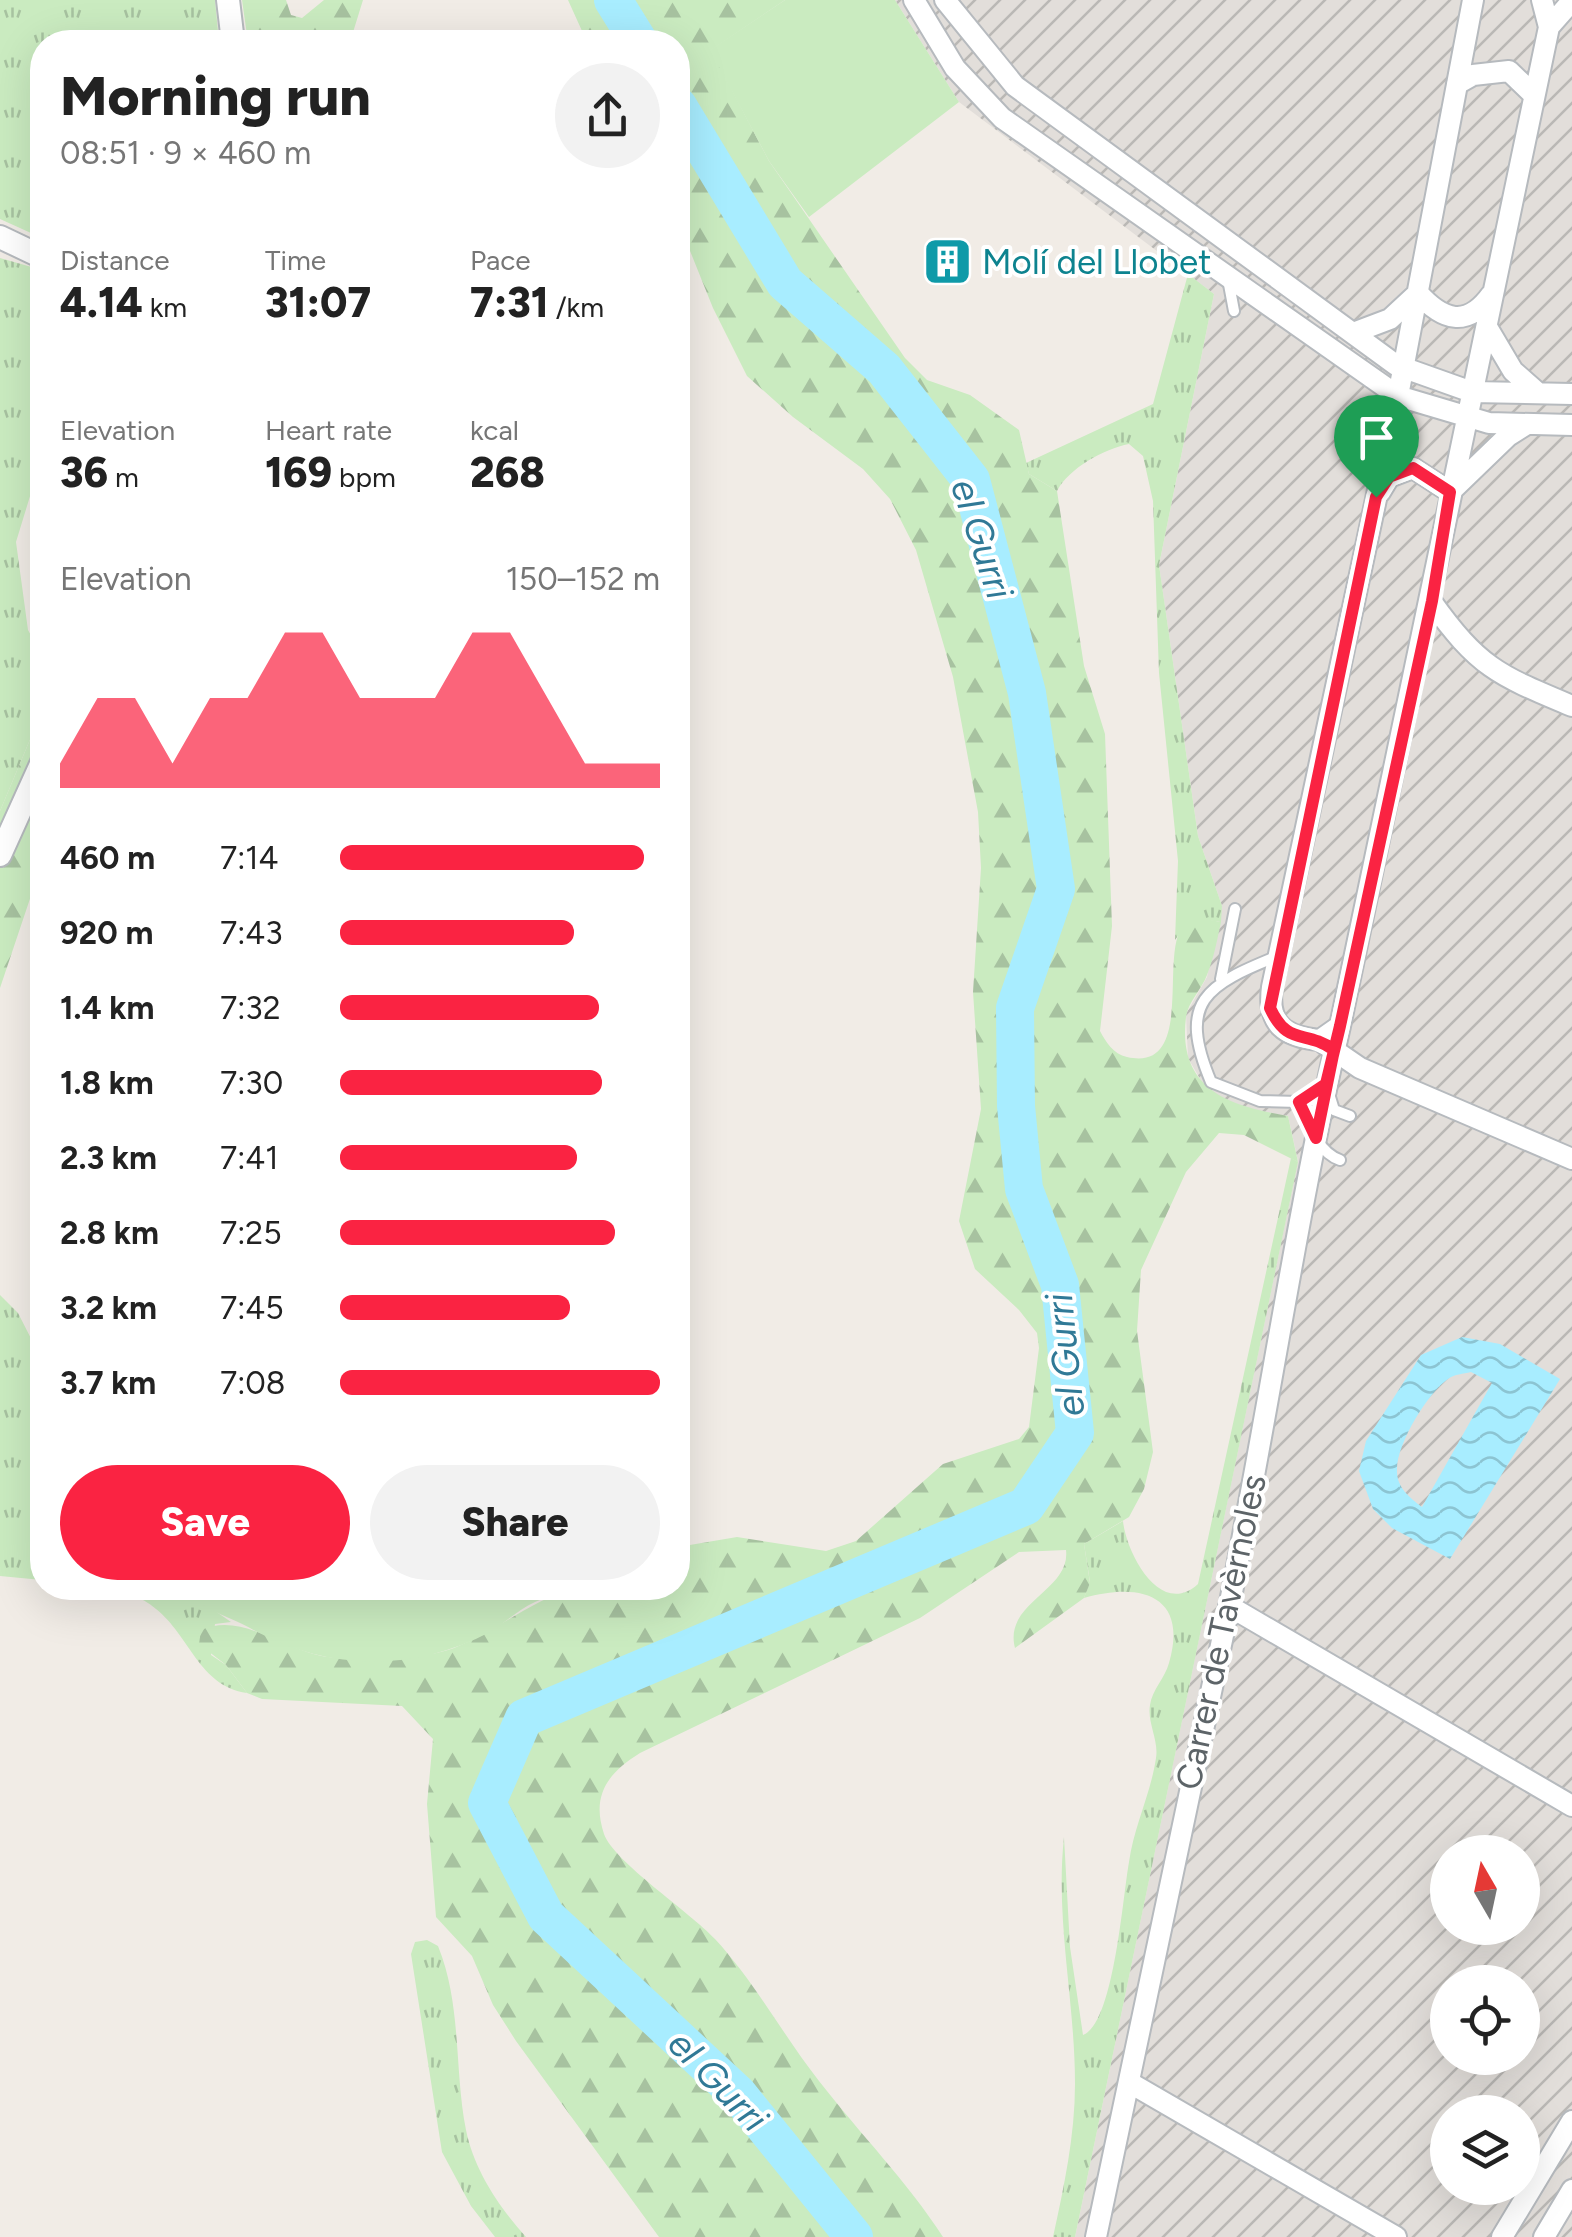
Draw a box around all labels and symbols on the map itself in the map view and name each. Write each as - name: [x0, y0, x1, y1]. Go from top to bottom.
- building icon: Molí del Llobet: [921, 236, 973, 288]
- place label: Molí del Llobet: [982, 241, 1211, 283]
- pin: [1334, 395, 1419, 498]
- water label: el Gurri: [941, 473, 1023, 605]
- water label: el Gurri: [1036, 1291, 1094, 1419]
- street label: Carrer de Tavèrnoles: [1167, 1471, 1275, 1793]
- north arrow: [1430, 1835, 1540, 1945]
- water label: el Gurri: [659, 2021, 778, 2141]

